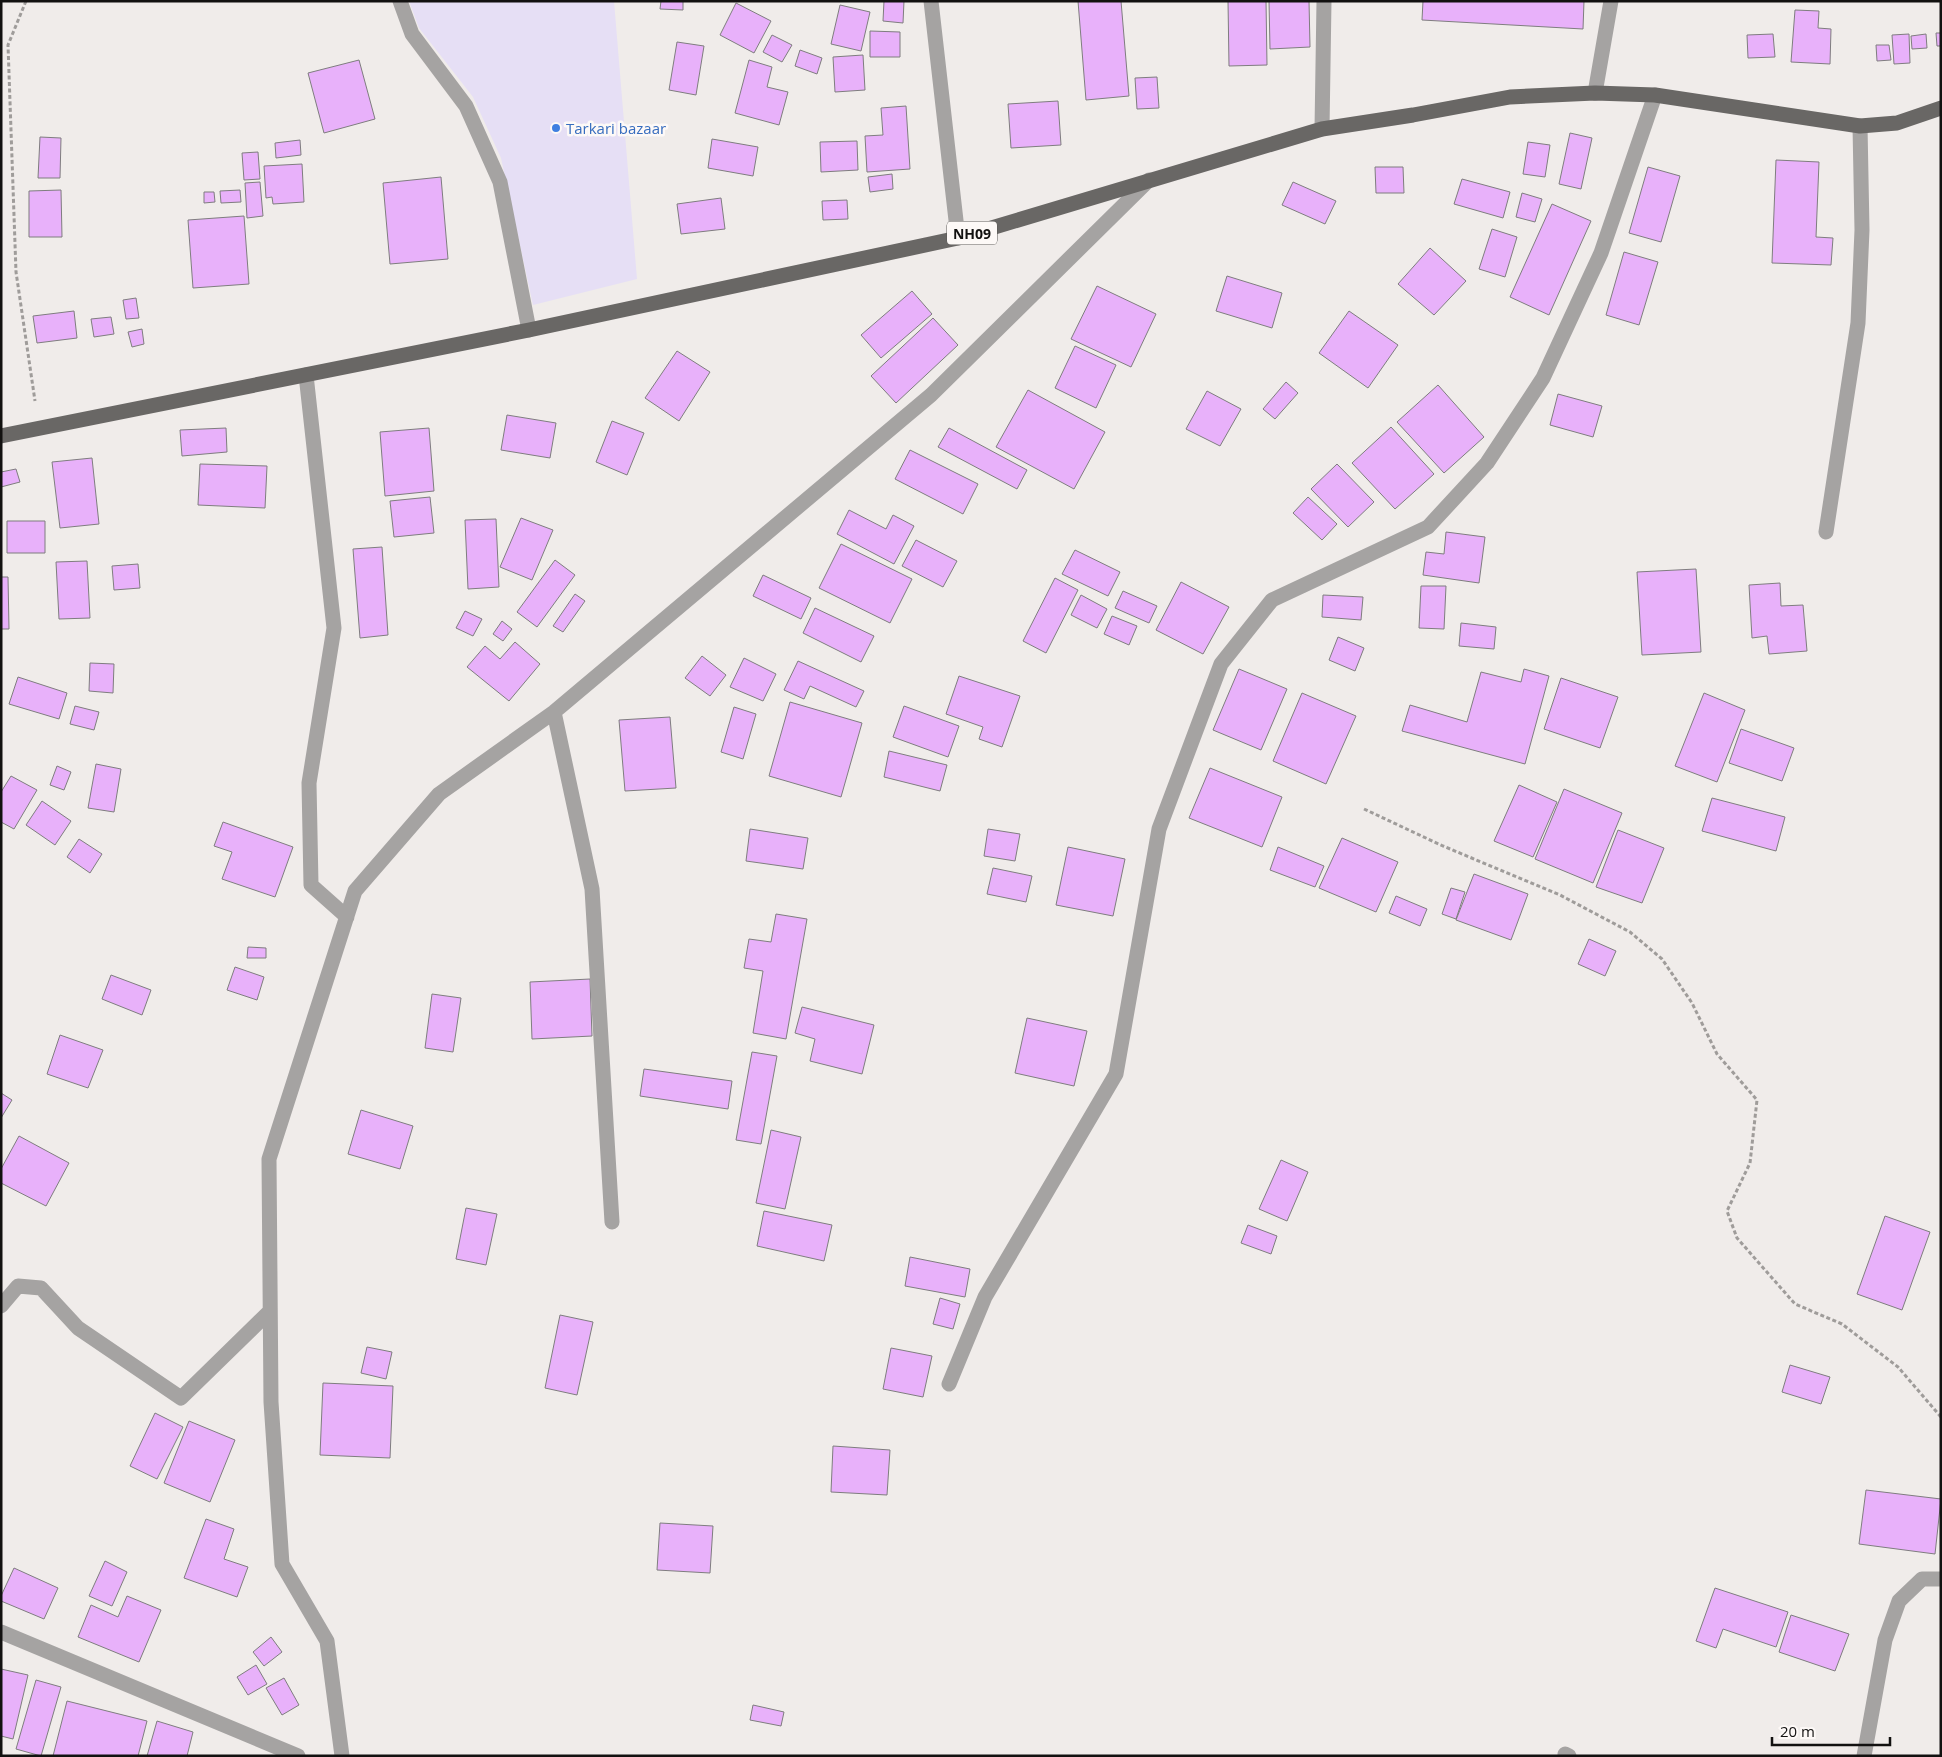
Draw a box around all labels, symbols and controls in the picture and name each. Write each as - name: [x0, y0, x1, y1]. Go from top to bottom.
- place label: Tarkari bazaar: [566, 118, 666, 138]
- marker: Tarkari bazaar: [550, 122, 562, 134]
- road number: NH09: [947, 222, 997, 244]
- scale bar: [1772, 1714, 1890, 1746]
- text: 20 m: [1780, 1721, 1815, 1741]

